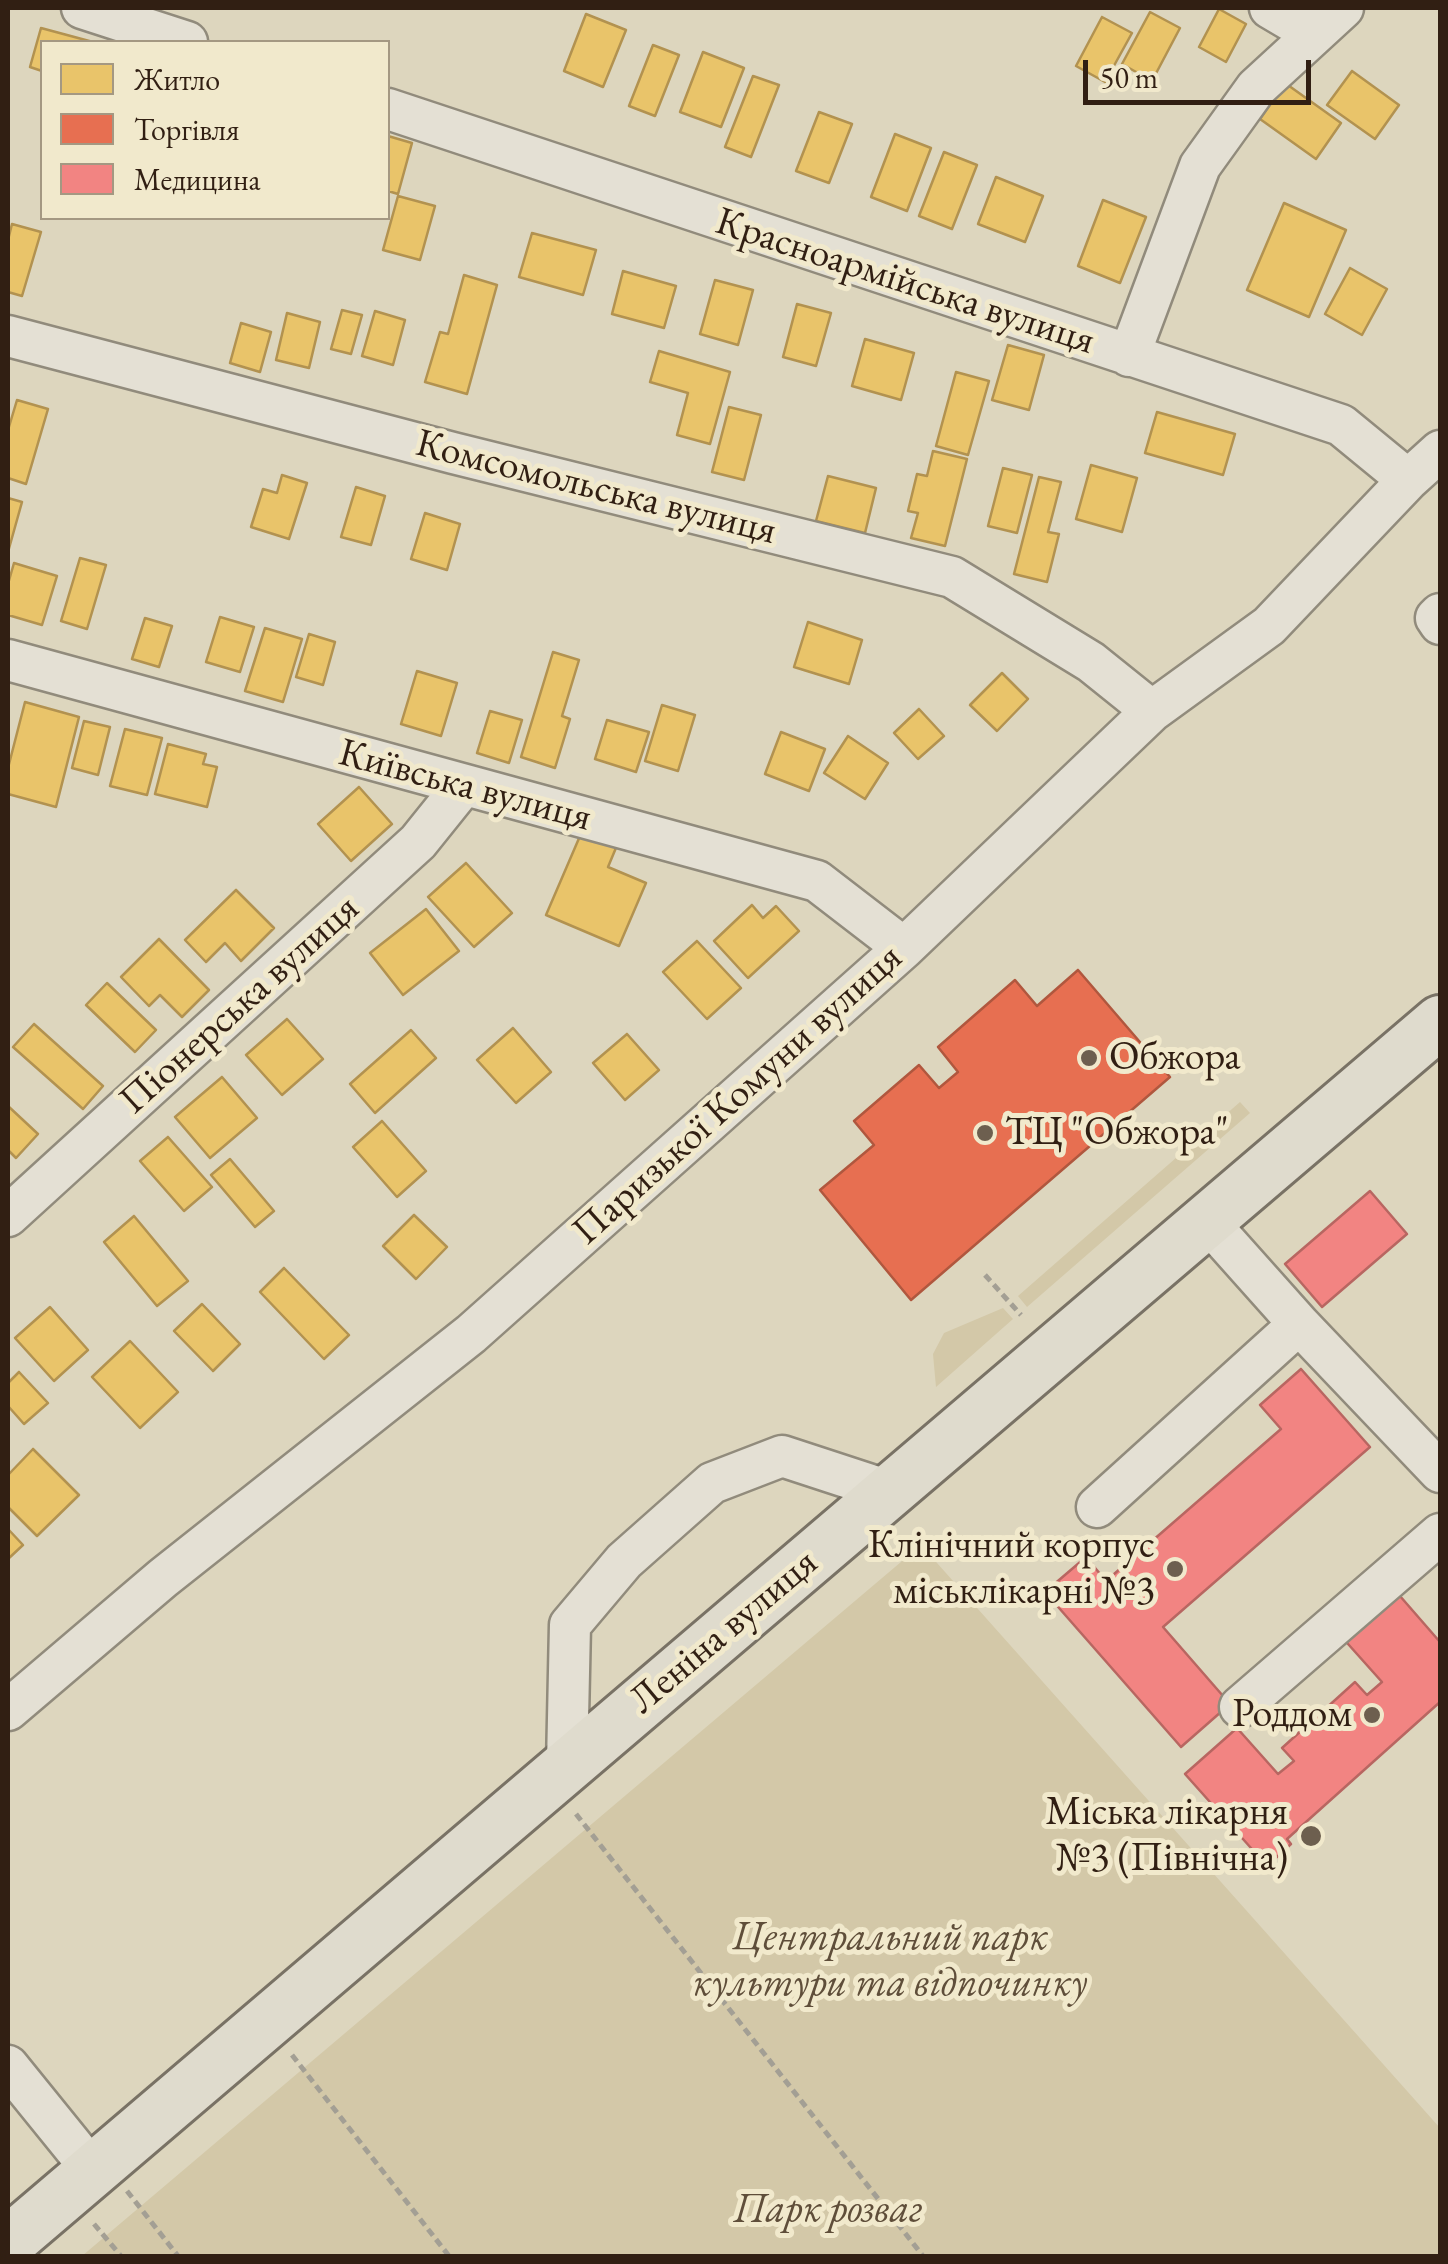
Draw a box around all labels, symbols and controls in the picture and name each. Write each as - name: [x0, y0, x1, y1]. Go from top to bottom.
- legend: [40, 40, 390, 220]
- scale bar: [1088, 40, 1316, 102]
- text: 50 m: [1100, 58, 1158, 97]
- text: Житло: [134, 60, 220, 99]
- text: Торгівля: [134, 110, 239, 149]
- text: Медицина: [134, 160, 260, 199]
- street label: Красноармійська вулиця: [710, 198, 1100, 366]
- street label: Комсомольська вулиця: [411, 420, 781, 556]
- street label: Київська вулиця: [333, 729, 597, 843]
- street label: Піонерська вулиця: [110, 885, 370, 1125]
- street label: Паризької Комуни вулиця: [563, 934, 913, 1256]
- place label: Обжора: [1109, 1034, 1240, 1082]
- marker: Обжора: [1078, 1047, 1100, 1069]
- place label: ТЦ "Обжора": [1005, 1109, 1229, 1157]
- marker: ТЦ "Обжора": [974, 1122, 996, 1144]
- place label: Клінічний корпус міськлікарні №3: [868, 1522, 1155, 1616]
- street label: Леніна вулиця: [620, 1539, 828, 1725]
- marker: Клінічний корпус міськлікарні №3: [1164, 1558, 1186, 1580]
- place label: Роддом: [1232, 1691, 1352, 1739]
- marker: Роддом: [1361, 1704, 1383, 1726]
- place label: Міська лікарня №3 (Північна): [1045, 1789, 1288, 1883]
- marker: Міська лікарня №3 (Північна): [1298, 1823, 1324, 1849]
- park label: Центральний парк культури та відпочинку: [693, 1914, 1087, 2008]
- park label: Парк розваг: [734, 2186, 922, 2234]

